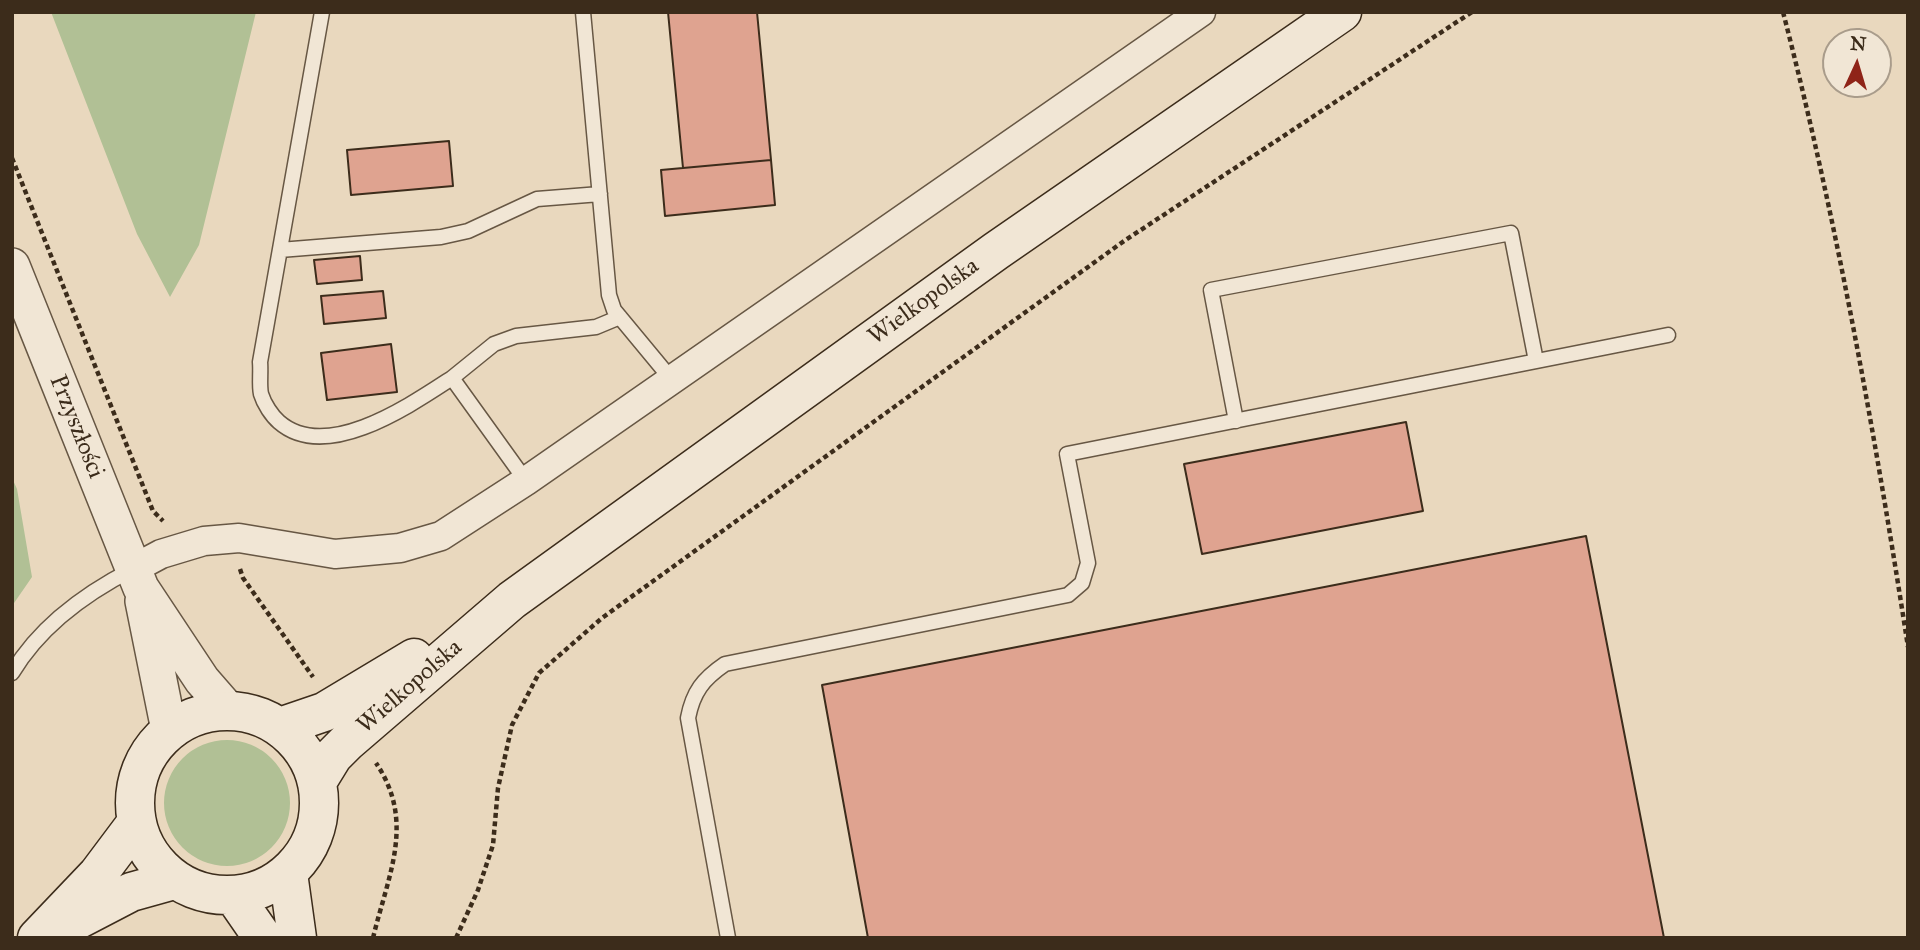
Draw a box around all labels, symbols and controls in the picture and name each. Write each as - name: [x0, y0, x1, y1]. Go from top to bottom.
- north arrow: [1822, 28, 1892, 98]
- text: N: [1850, 32, 1867, 56]
- street label: Wielkopolska: [863, 252, 985, 352]
- street label: Przyszłości: [42, 371, 110, 483]
- street label: Wielkopolska: [352, 634, 468, 740]

